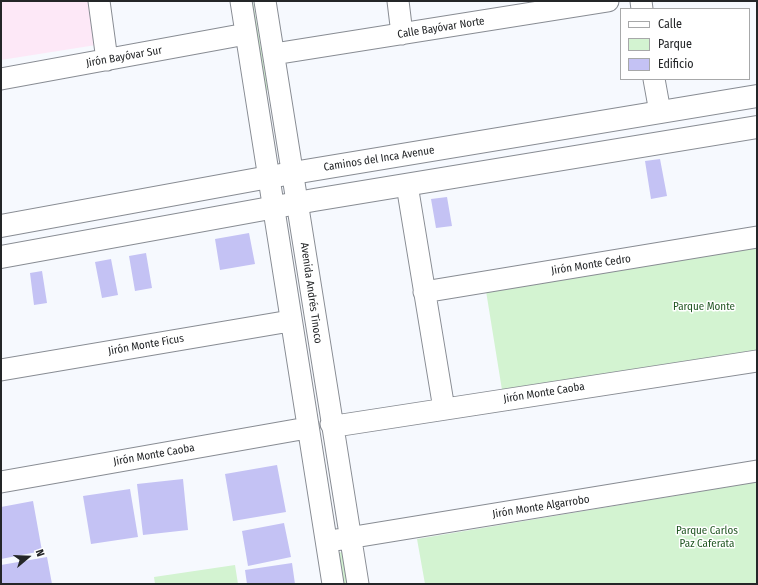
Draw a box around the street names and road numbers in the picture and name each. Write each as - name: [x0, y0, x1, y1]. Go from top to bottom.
- street label: Calle Bayóvar Norte: [396, 15, 486, 41]
- street label: Jirón Bayóvar Sur: [85, 44, 163, 70]
- street label: Caminos del Inca Avenue: [323, 144, 435, 174]
- street label: Avenida Andrés Tinoco: [297, 242, 325, 344]
- street label: Jirón Monte Cedro: [550, 252, 632, 278]
- street label: Jirón Monte Ficus: [107, 332, 185, 358]
- street label: Jirón Monte Caoba: [502, 380, 586, 406]
- street label: Jirón Monte Caoba: [112, 441, 196, 469]
- street label: Jirón Monte Algarrobo: [491, 493, 591, 521]

